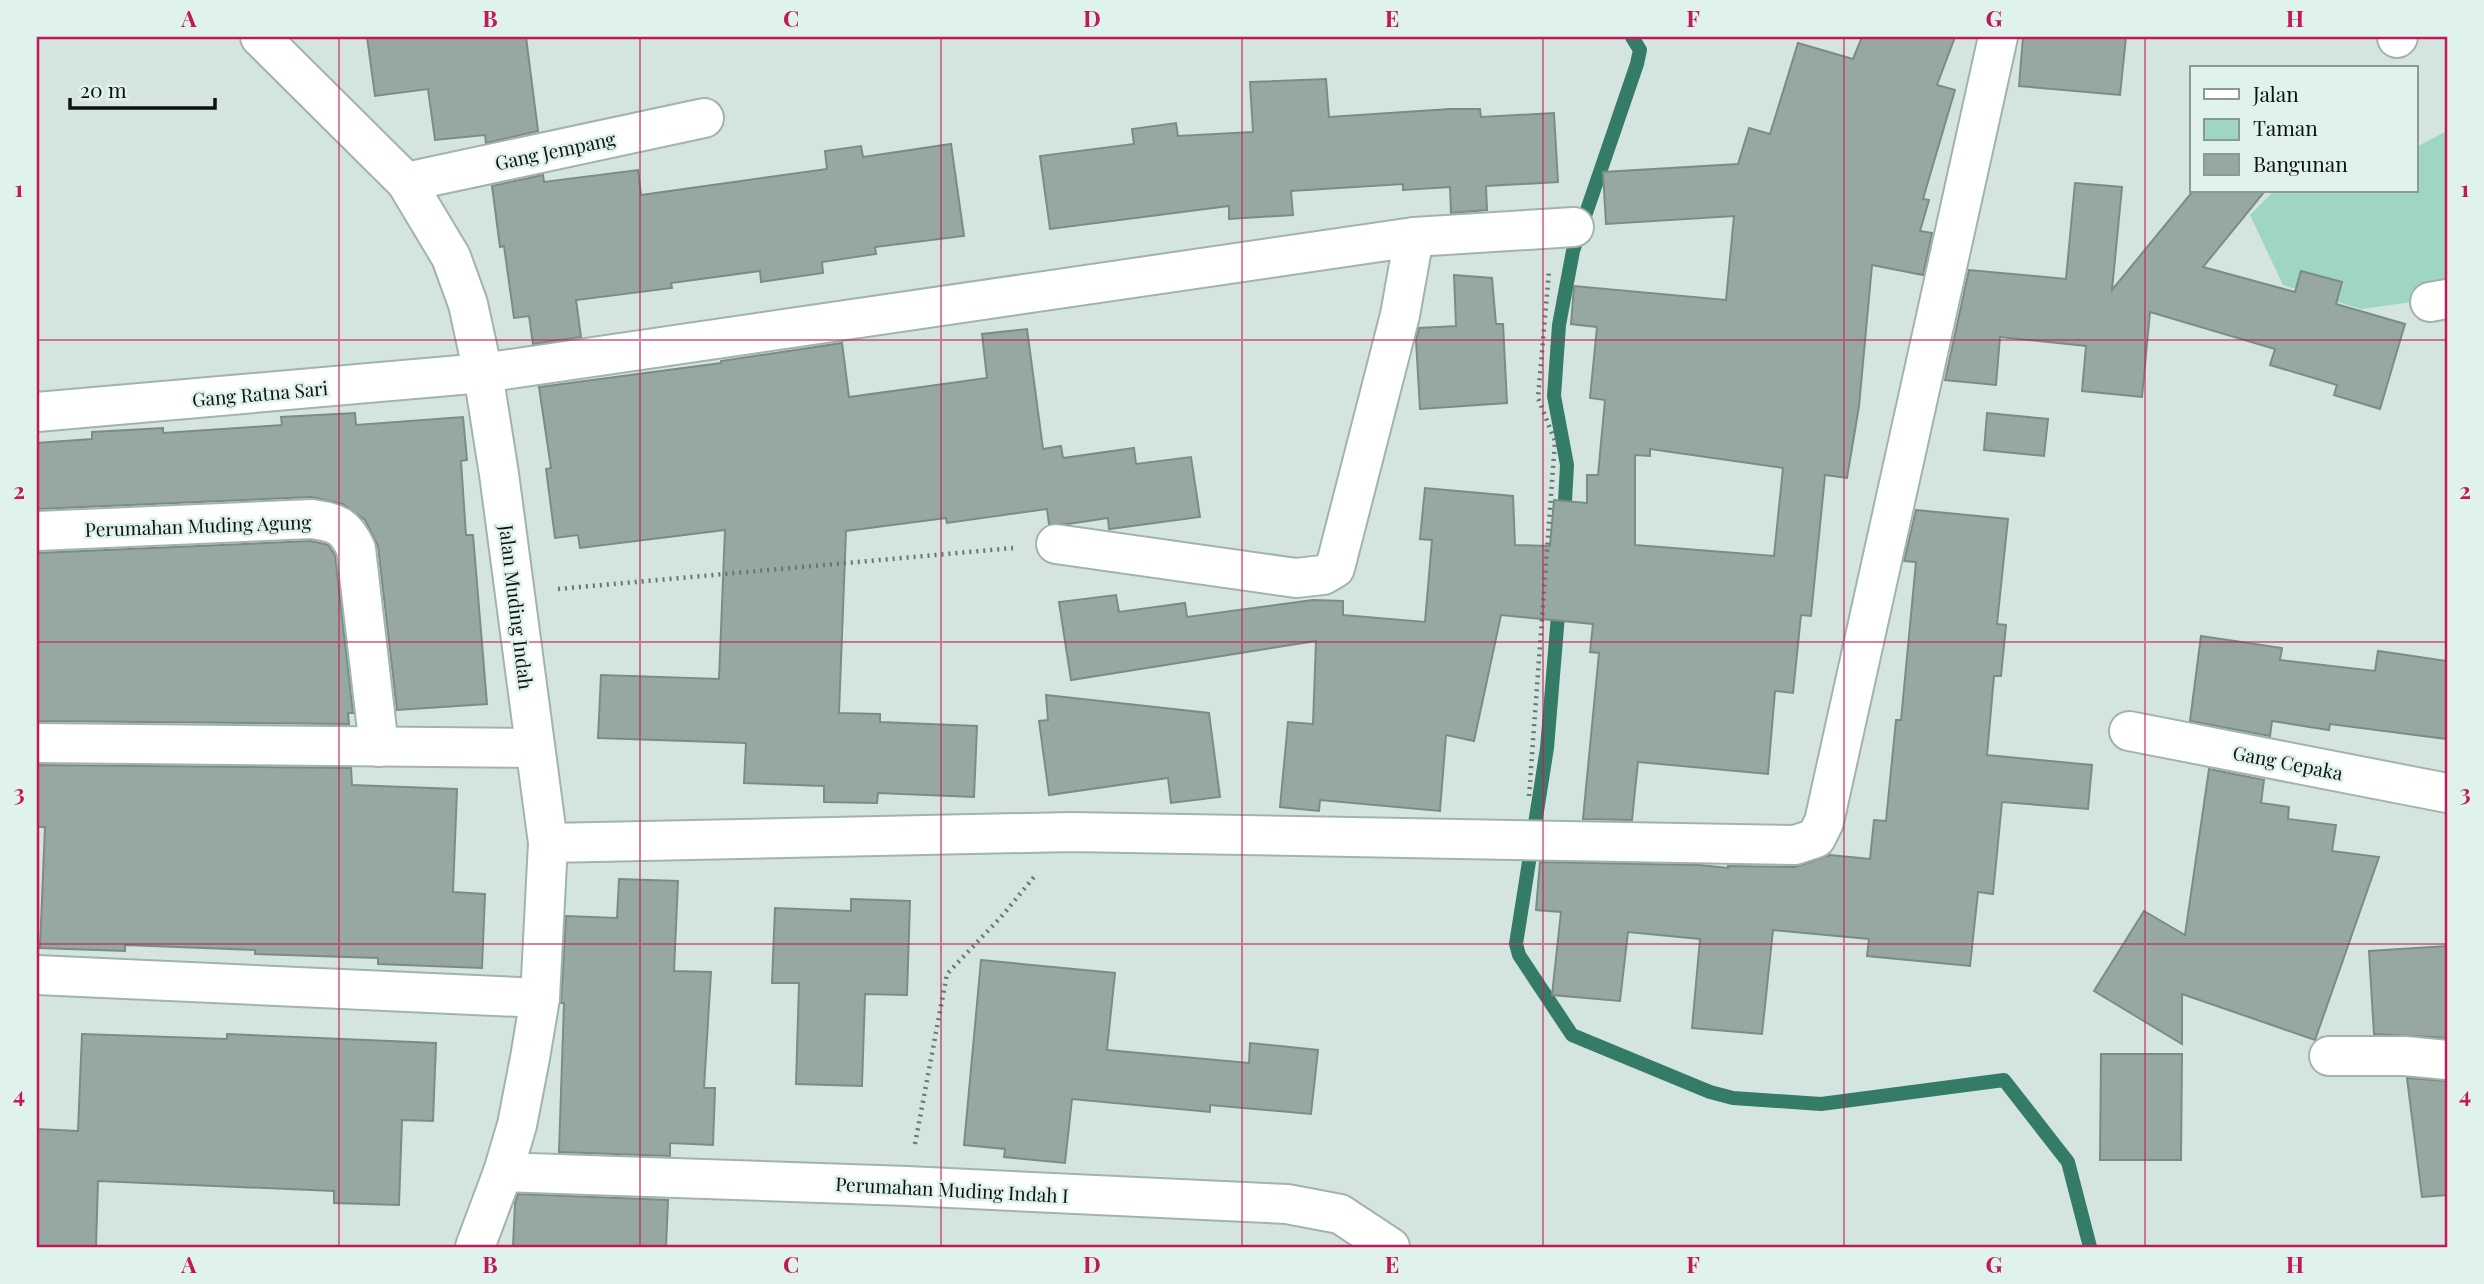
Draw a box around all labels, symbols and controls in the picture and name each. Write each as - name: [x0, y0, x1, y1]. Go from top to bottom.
- text: A: [180, 2, 197, 33]
- text: B: [482, 2, 498, 33]
- text: C: [783, 2, 799, 33]
- text: D: [1083, 2, 1101, 33]
- text: E: [1385, 2, 1399, 33]
- text: F: [1686, 2, 1700, 33]
- text: G: [1986, 2, 2003, 33]
- text: H: [2286, 2, 2304, 33]
- scale bar: [70, 66, 215, 110]
- legend: [2190, 66, 2418, 192]
- text: 20 m: [80, 75, 127, 103]
- text: Jalan: [2252, 79, 2299, 107]
- text: Taman: [2253, 113, 2318, 141]
- street label: Gang Jempang: [492, 125, 618, 175]
- text: Bangunan: [2253, 149, 2348, 177]
- text: 1: [15, 172, 24, 203]
- text: 1: [2461, 172, 2470, 203]
- street label: Gang Ratna Sari: [191, 374, 329, 412]
- text: 2: [13, 474, 25, 505]
- text: 2: [2459, 474, 2471, 505]
- street label: Perumahan Muding Agung: [84, 508, 312, 542]
- street label: Jalan Muding Indah: [494, 522, 540, 691]
- street label: Gang Cepaka: [2231, 739, 2346, 786]
- text: 3: [13, 776, 25, 807]
- text: 3: [2459, 776, 2471, 807]
- text: 4: [13, 1078, 25, 1109]
- text: 4: [2459, 1078, 2471, 1109]
- street label: Perumahan Muding Indah I: [835, 1170, 1069, 1208]
- text: A: [180, 1248, 197, 1279]
- text: B: [482, 1248, 498, 1279]
- text: C: [783, 1248, 799, 1279]
- text: D: [1083, 1248, 1101, 1279]
- text: E: [1385, 1248, 1399, 1279]
- text: F: [1686, 1248, 1700, 1279]
- text: G: [1986, 1248, 2003, 1279]
- text: H: [2286, 1248, 2304, 1279]

